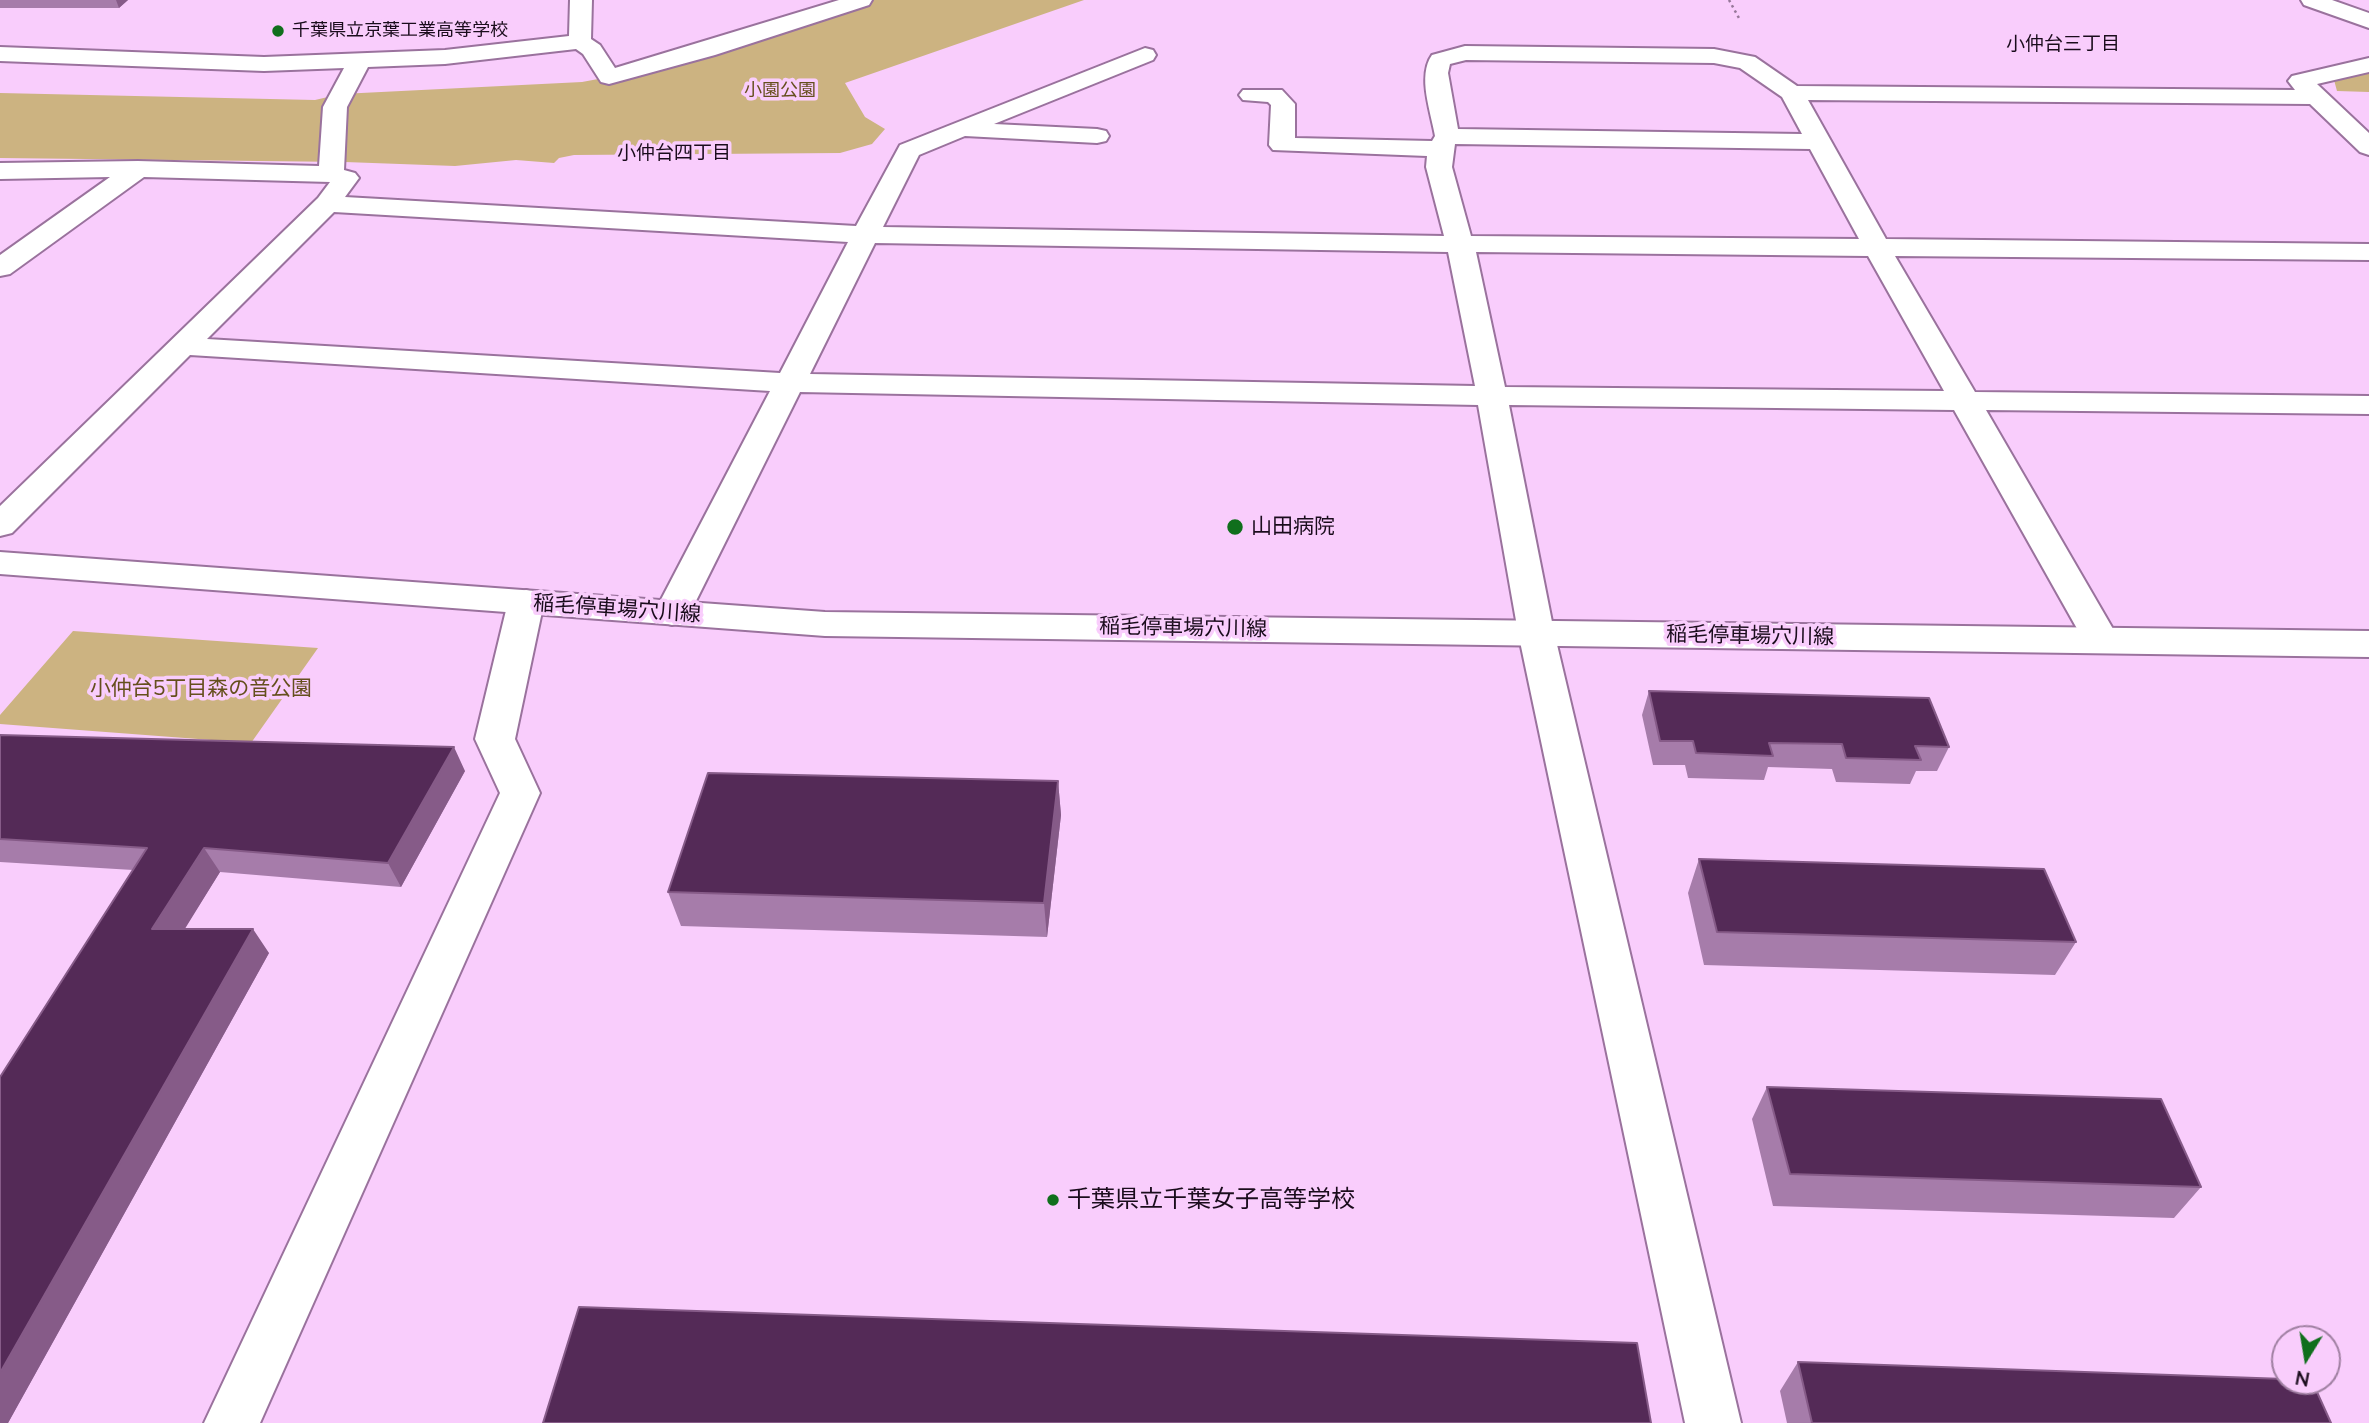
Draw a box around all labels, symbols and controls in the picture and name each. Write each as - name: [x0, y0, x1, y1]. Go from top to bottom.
- place label: 千葉県立京葉工業高等学校: [292, 20, 508, 42]
- marker: 千葉県立京葉工業高等学校: [270, 23, 286, 39]
- district label: 小仲台三丁目: [2006, 33, 2120, 55]
- park label: 小園公園: [744, 80, 816, 102]
- district label: 小仲台四丁目: [617, 142, 731, 164]
- place label: 山田病院: [1251, 514, 1335, 540]
- marker: 山田病院: [1225, 517, 1245, 537]
- street label: 稲毛停車場穴川線: [532, 591, 702, 627]
- street label: 稲毛停車場穴川線: [1099, 614, 1267, 642]
- street label: 稲毛停車場穴川線: [1666, 622, 1834, 650]
- park label: 小仲台5丁目森の音公園: [90, 676, 312, 702]
- place label: 千葉県立千葉女子高等学校: [1067, 1186, 1355, 1214]
- marker: 千葉県立千葉女子高等学校: [1045, 1192, 1061, 1208]
- north arrow: [2271, 1325, 2341, 1395]
- text: N: [2293, 1366, 2312, 1392]

